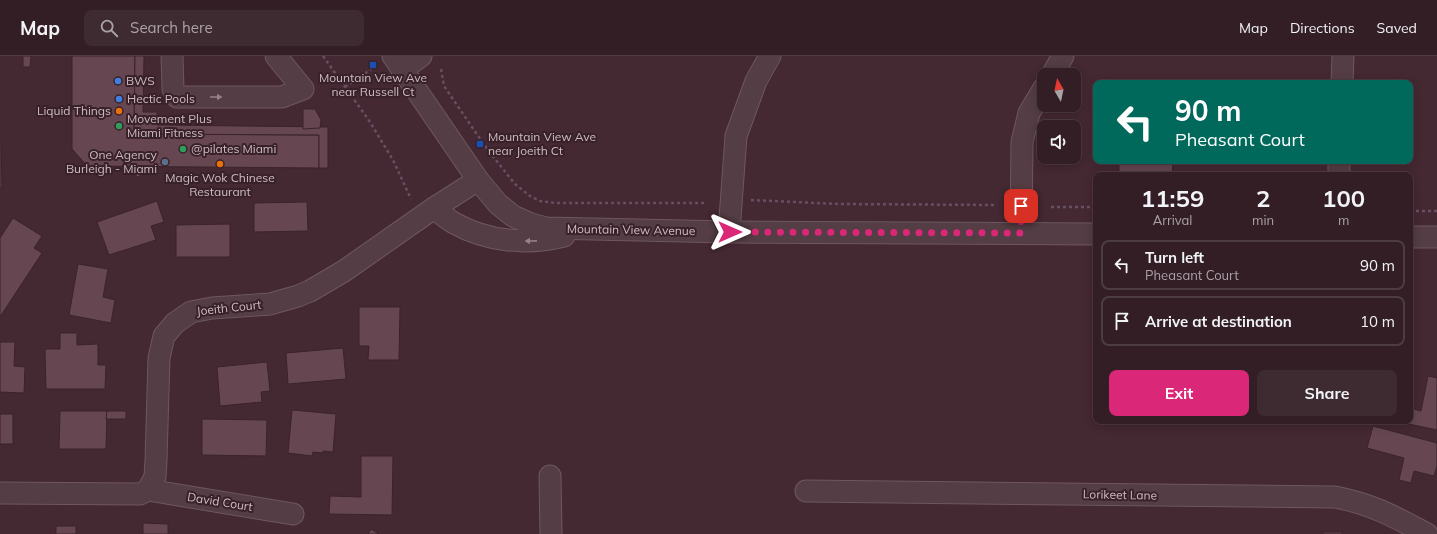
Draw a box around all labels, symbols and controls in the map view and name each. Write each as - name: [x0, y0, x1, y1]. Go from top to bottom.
- search box: [84, 10, 364, 46]
- text: Map: [20, 16, 60, 40]
- icon: search: [98, 17, 120, 39]
- text: Search here: [130, 18, 213, 37]
- text: Map: [1239, 19, 1268, 37]
- text: Directions: [1290, 19, 1355, 37]
- text: Saved: [1377, 19, 1417, 37]
- marker: Mountain View Ave near Russell Ct: [368, 60, 378, 70]
- north arrow: [1037, 68, 1081, 112]
- map controls: [1037, 68, 1081, 164]
- place label: Mountain View Ave near Russell Ct: [319, 70, 427, 99]
- place label: BWS: [126, 73, 155, 88]
- marker: BWS: [113, 76, 123, 86]
- place label: Hectic Pools: [127, 91, 195, 106]
- text: 90 m: [1175, 93, 1241, 128]
- marker: Hectic Pools: [114, 94, 124, 104]
- one-way arrow: [210, 94, 223, 100]
- icon: left: [1109, 96, 1161, 148]
- place label: Liquid Things: [37, 103, 111, 118]
- marker: Liquid Things: [114, 106, 124, 116]
- place label: Movement Plus Miami Fitness: [127, 111, 212, 140]
- button: sound: [1037, 120, 1081, 164]
- marker: Movement Plus Miami Fitness: [114, 121, 124, 131]
- text: Pheasant Court: [1175, 128, 1305, 151]
- place label: Mountain View Ave near Joeith Ct: [488, 129, 596, 158]
- marker: Mountain View Ave near Joeith Ct: [475, 139, 485, 149]
- place label: @pilates Miami: [191, 141, 276, 156]
- marker: @pilates Miami: [178, 144, 188, 154]
- place label: One Agency Burleigh - Miami: [66, 147, 158, 176]
- marker: One Agency Burleigh - Miami: [160, 157, 170, 167]
- marker: Magic Wok Chinese Restaurant: [215, 159, 225, 169]
- place label: Magic Wok Chinese Restaurant: [165, 170, 275, 199]
- text: 11:59: [1141, 183, 1204, 213]
- text: 2: [1256, 183, 1270, 213]
- text: 100: [1322, 183, 1365, 213]
- pin: [1004, 189, 1038, 223]
- icon: arrive: [1010, 195, 1032, 217]
- position arrow: [709, 211, 751, 253]
- text: Arrival: [1153, 212, 1192, 228]
- text: min: [1252, 212, 1274, 228]
- text: m: [1338, 212, 1349, 228]
- street label: Mountain View Avenue: [567, 221, 695, 238]
- one-way arrow: [524, 238, 537, 244]
- text: Turn left: [1145, 248, 1204, 267]
- icon: left: [1111, 254, 1133, 276]
- text: 90 m: [1360, 256, 1395, 275]
- text: Pheasant Court: [1145, 267, 1239, 283]
- street label: Joeith Court: [196, 297, 262, 318]
- icon: arrive: [1111, 310, 1133, 332]
- text: Arrive at destination: [1145, 312, 1292, 331]
- text: 10 m: [1360, 312, 1395, 331]
- button: Exit: [1109, 370, 1249, 416]
- button: Share: [1257, 370, 1397, 416]
- street label: Lorikeet Lane: [1083, 486, 1157, 503]
- street label: David Court: [186, 489, 254, 514]

